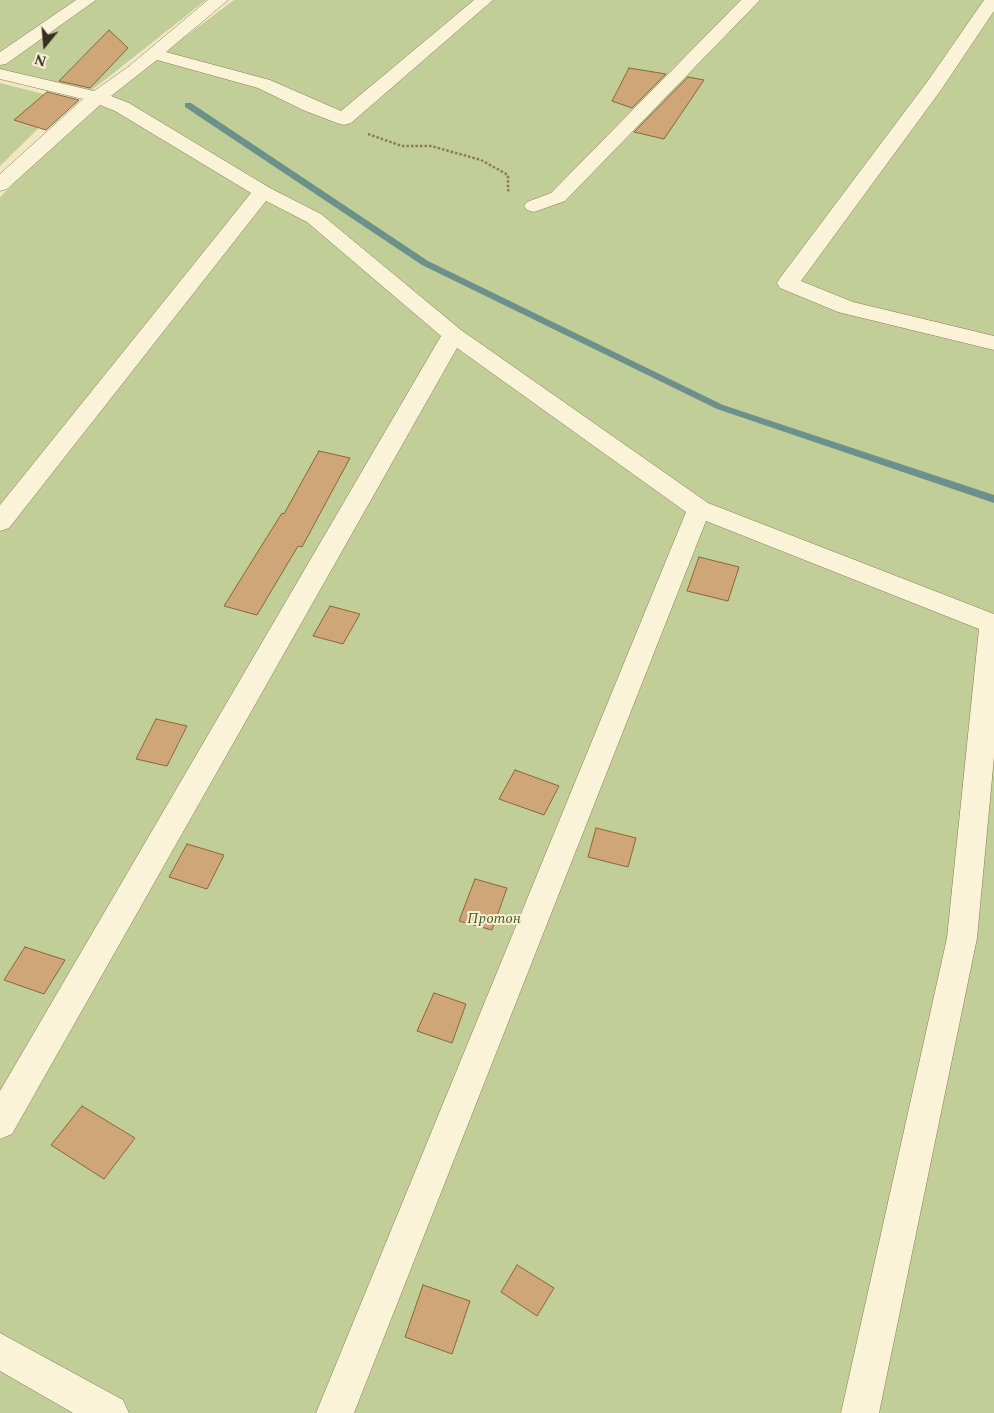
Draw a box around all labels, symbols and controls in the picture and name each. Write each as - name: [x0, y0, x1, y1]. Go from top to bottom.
- north arrow: [20, 20, 70, 70]
- text: N: [32, 48, 49, 72]
- park label: Протон: [467, 911, 521, 929]

